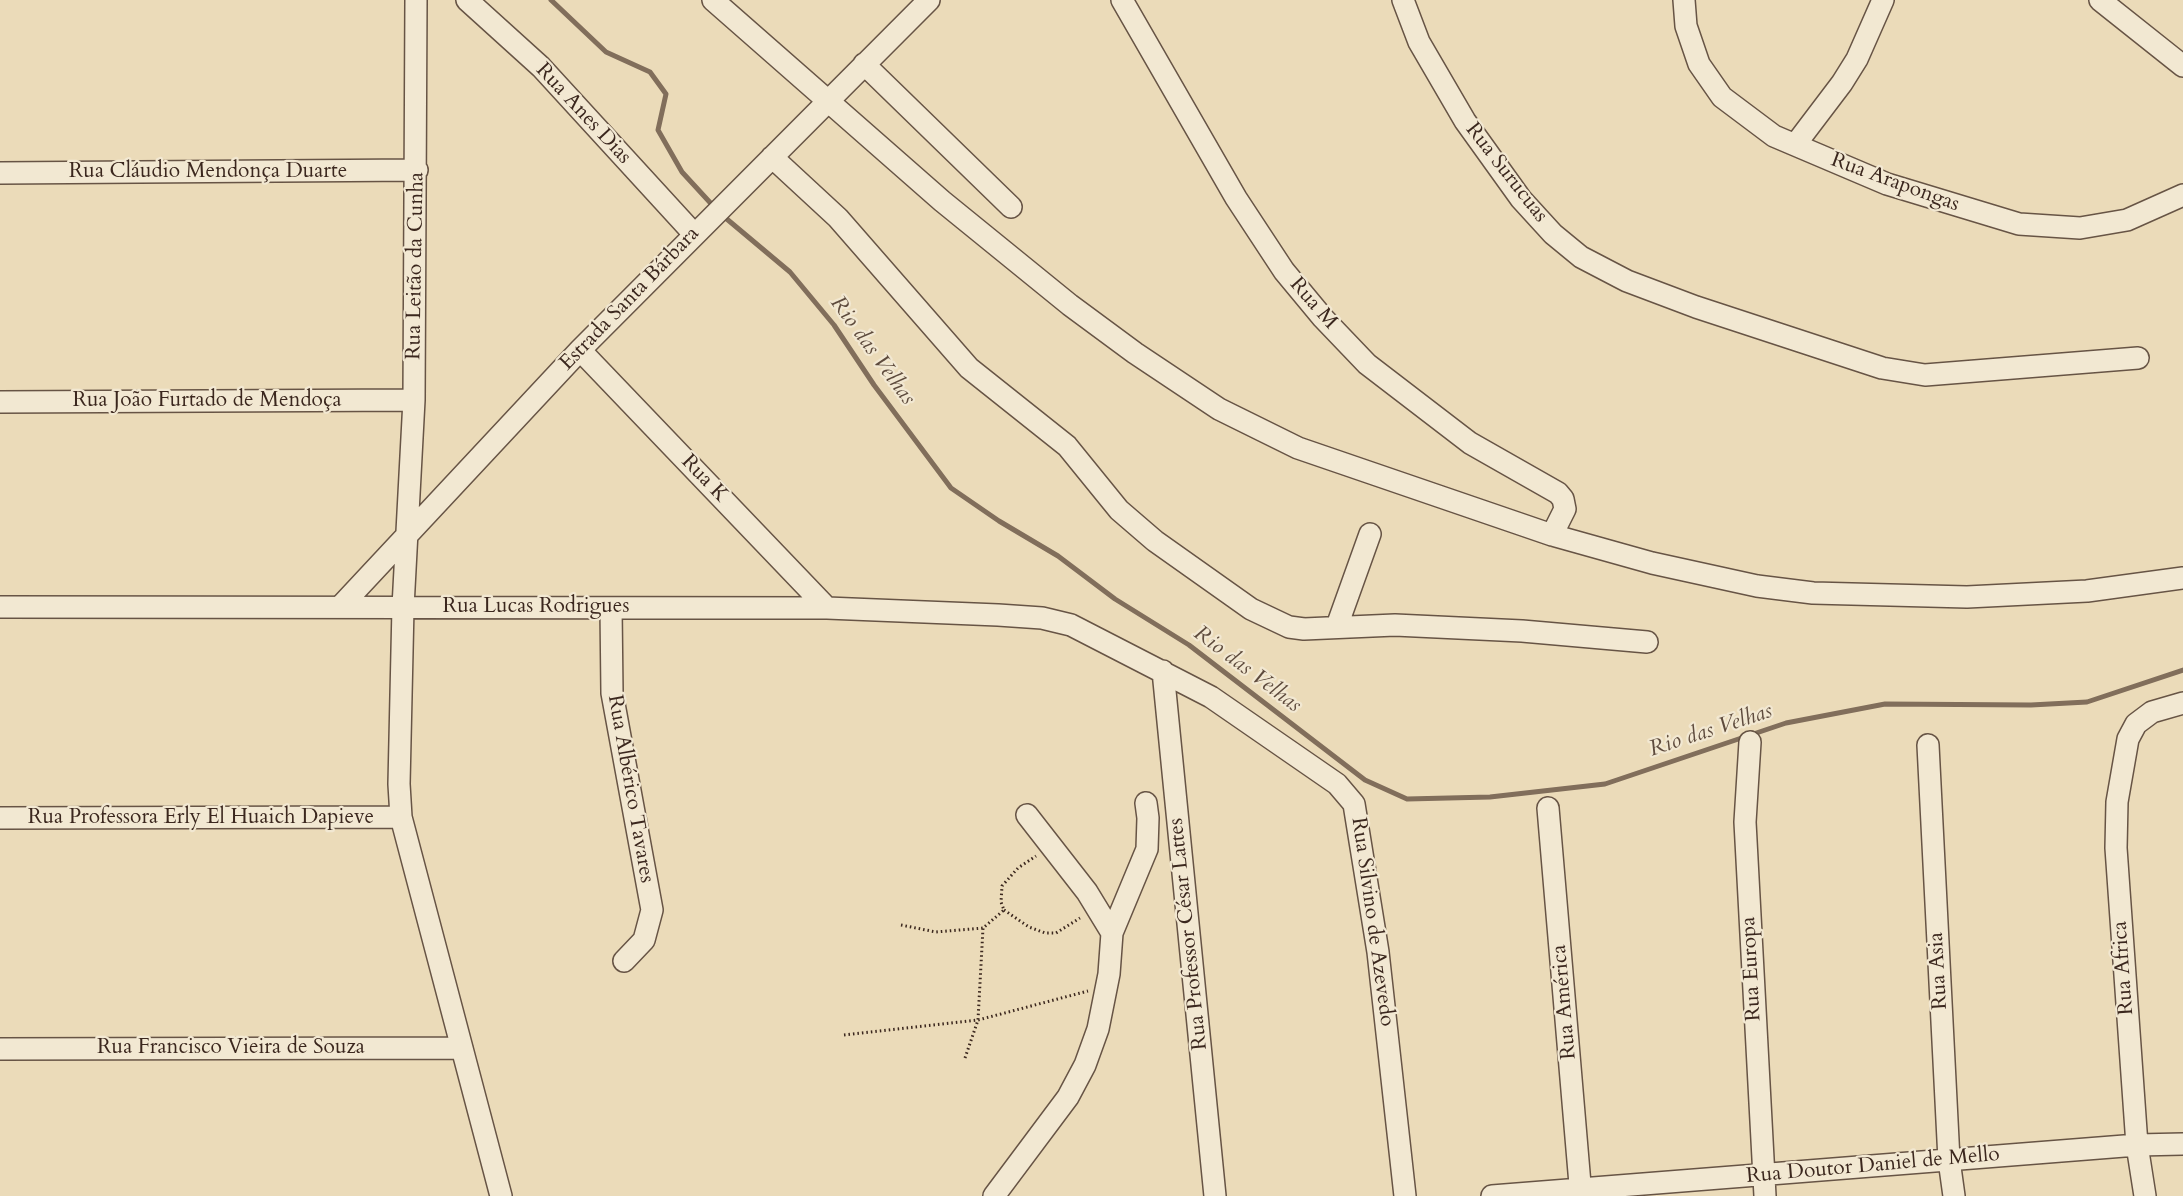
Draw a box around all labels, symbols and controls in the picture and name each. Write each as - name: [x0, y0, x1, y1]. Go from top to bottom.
- street label: Rua Anes Dias: [530, 58, 636, 170]
- street label: Rua Surucuas: [1459, 118, 1553, 228]
- street label: Rua Arapongas: [1827, 148, 1963, 218]
- street label: Rua Cláudio Mendonça Duarte: [69, 159, 347, 185]
- street label: Rua Leitão da Cunha: [402, 172, 430, 360]
- street label: Estrada Santa Bárbara: [555, 222, 705, 376]
- street label: Rua M: [1284, 273, 1342, 335]
- water label: Rio das Velhas: [824, 291, 920, 411]
- street label: Rua João Furtado de Mendoça: [72, 388, 342, 414]
- street label: Rua K: [675, 450, 733, 508]
- street label: Rua Lucas Rodrigues: [443, 594, 629, 620]
- water label: Rio das Velhas: [1188, 621, 1306, 719]
- street label: Rua Albérico Tavares: [601, 693, 659, 885]
- water label: Rio das Velhas: [1646, 699, 1776, 763]
- street label: Rua Professora Erly El Huaich Dapieve: [28, 805, 374, 831]
- street label: Rua Silvino de Azevedo: [1345, 816, 1399, 1028]
- street label: Rua Professor César Lattes: [1164, 817, 1214, 1051]
- street label: Rua Europa: [1737, 916, 1767, 1022]
- street label: Rua Africa: [2108, 920, 2140, 1016]
- street label: Rua Asia: [1924, 932, 1954, 1010]
- street label: Rua América: [1547, 943, 1583, 1061]
- street label: Rua Francisco Vieira de Souza: [97, 1035, 365, 1061]
- street label: Rua Doutor Daniel de Mello: [1745, 1142, 2001, 1190]

